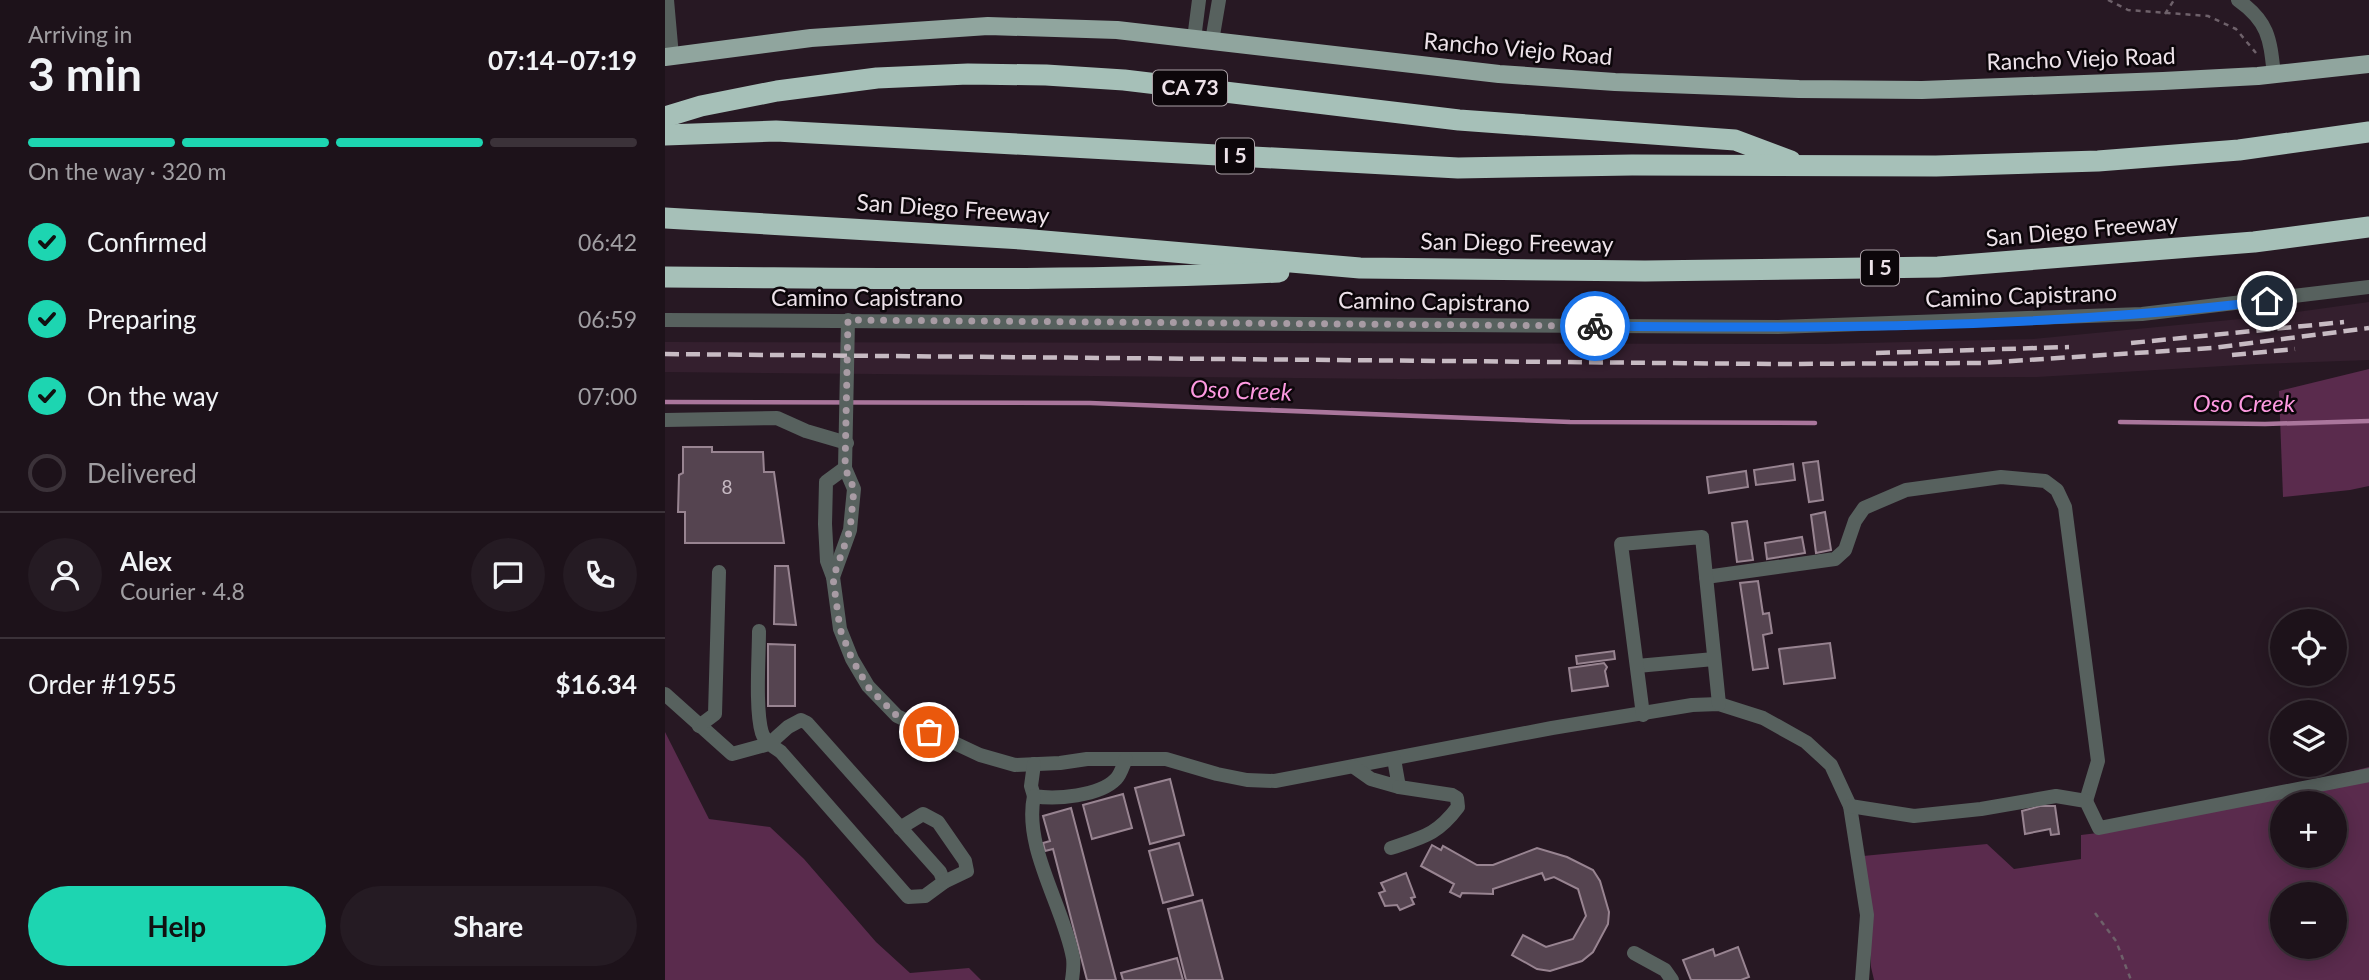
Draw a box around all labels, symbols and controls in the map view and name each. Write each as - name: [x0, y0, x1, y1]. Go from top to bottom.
- text: Arriving in: [28, 20, 132, 48]
- street label: Rancho Viejo Road: [1423, 26, 1614, 70]
- street label: Rancho Viejo Road: [1986, 41, 2176, 75]
- text: 07:14–07:19: [488, 44, 637, 76]
- text: 3 min: [28, 46, 142, 101]
- road number: CA 73: [1153, 70, 1227, 106]
- road number: I 5: [1216, 138, 1254, 174]
- text: On the way · 320 m: [28, 157, 227, 185]
- street label: San Diego Freeway: [856, 187, 1051, 229]
- street label: San Diego Freeway: [1984, 207, 2179, 251]
- icon: check: [28, 223, 66, 261]
- text: Confirmed: [87, 226, 207, 258]
- street label: San Diego Freeway: [1420, 226, 1614, 258]
- text: 06:42: [578, 228, 637, 256]
- road number: I 5: [1861, 250, 1899, 286]
- pin: [2237, 271, 2297, 331]
- street label: Camino Capistrano: [1925, 278, 2117, 312]
- icon: home: [2248, 282, 2286, 320]
- street label: Camino Capistrano: [771, 283, 963, 311]
- street label: Camino Capistrano: [1338, 285, 1530, 317]
- courier: [1560, 291, 1630, 361]
- icon: check: [28, 300, 66, 338]
- text: Preparing: [87, 303, 196, 335]
- text: 06:59: [578, 305, 637, 333]
- icon: bike: [1576, 307, 1614, 345]
- water label: Oso Creek: [1189, 373, 1293, 406]
- icon: check: [28, 377, 66, 415]
- text: On the way: [87, 380, 219, 412]
- text: 07:00: [578, 382, 637, 410]
- water label: Oso Creek: [2193, 388, 2296, 417]
- text: Delivered: [87, 457, 197, 489]
- house number: 8: [721, 475, 733, 498]
- button: person: [28, 538, 102, 612]
- button: chat: [471, 538, 545, 612]
- button: phone: [563, 538, 637, 612]
- text: Alex: [120, 545, 172, 577]
- text: Courier · 4.8: [120, 577, 245, 605]
- map controls: [2270, 609, 2347, 959]
- button: locate: [2270, 609, 2347, 686]
- text: Order #1955: [28, 668, 177, 700]
- text: $16.34: [555, 668, 637, 700]
- button: layers: [2270, 700, 2347, 777]
- pin: [899, 702, 959, 762]
- icon: bag: [910, 713, 948, 751]
- button: +: [2270, 791, 2347, 868]
- button: −: [2270, 882, 2347, 959]
- button: Help: [28, 886, 326, 966]
- button: Share: [340, 886, 637, 966]

